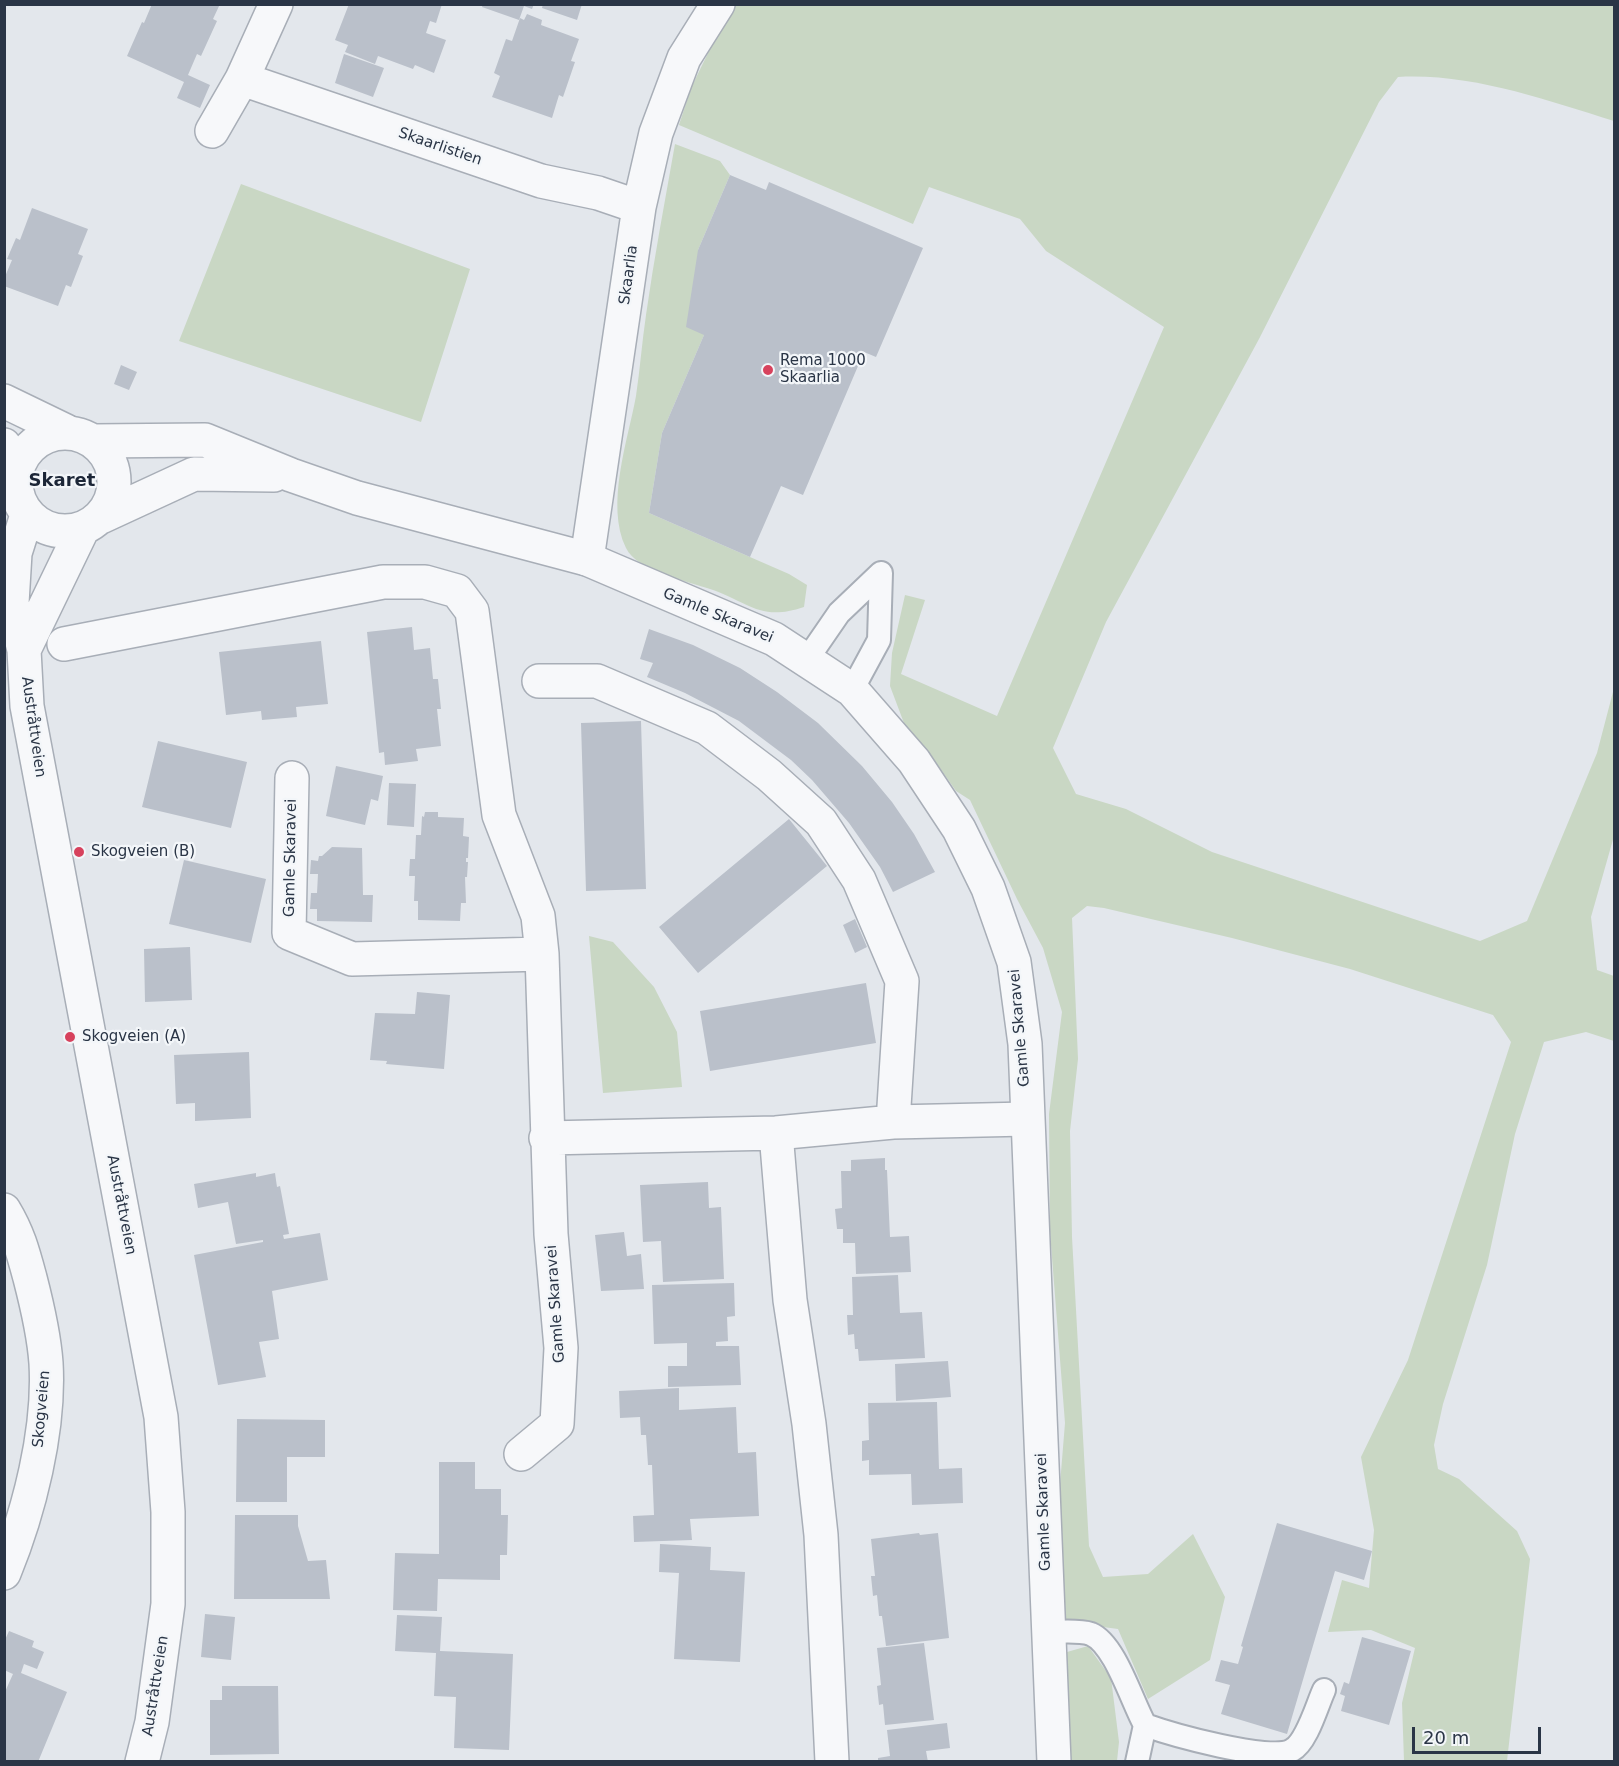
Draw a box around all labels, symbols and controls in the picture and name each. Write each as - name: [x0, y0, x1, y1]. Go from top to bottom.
- street label: Skaarlistien: [396, 124, 484, 170]
- street label: Skaarlia: [616, 244, 642, 306]
- place label: Rema 1000 Skaarlia: [780, 352, 866, 387]
- marker: Rema 1000 Skaarlia: [761, 363, 775, 377]
- district label: Skaret: [29, 470, 95, 492]
- street label: Gamle Skaravei: [660, 585, 776, 647]
- street label: Austråttveien: [17, 675, 49, 779]
- street label: Gamle Skaravei: [281, 799, 301, 917]
- place label: Skogveien (B): [91, 843, 195, 861]
- marker: Skogveien (B): [72, 845, 86, 859]
- street label: Gamle Skaravei: [1006, 968, 1034, 1088]
- place label: Skogveien (A): [82, 1028, 186, 1046]
- marker: Skogveien (A): [63, 1030, 77, 1044]
- street label: Austråttveien: [102, 1153, 140, 1257]
- street label: Gamle Skaravei: [543, 1244, 569, 1364]
- street label: Skogveien: [30, 1370, 54, 1448]
- street label: Gamle Skaravei: [1033, 1453, 1055, 1571]
- street label: Austråttveien: [139, 1634, 173, 1738]
- scale bar: [1415, 1715, 1544, 1753]
- text: 20 m: [1423, 1727, 1469, 1748]

